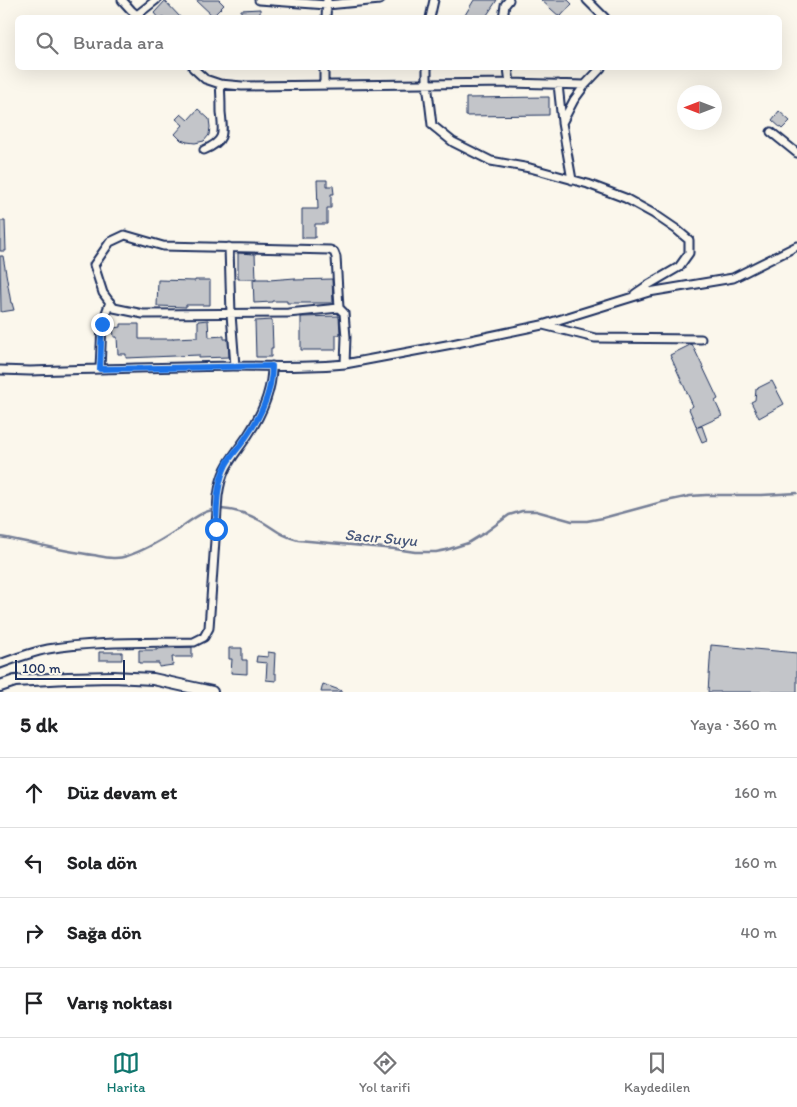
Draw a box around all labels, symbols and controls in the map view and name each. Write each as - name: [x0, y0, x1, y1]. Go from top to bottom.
- search box: [15, 15, 782, 70]
- icon: search: [33, 29, 61, 57]
- text: Burada ara: [73, 31, 164, 54]
- north arrow: [677, 85, 722, 130]
- route end: [91, 313, 114, 336]
- route start: [205, 518, 228, 541]
- water label: Sacır Suyu: [344, 525, 418, 550]
- scale bar: [15, 657, 125, 680]
- text: 100 m: [22, 660, 61, 677]
- text: 5 dk: [20, 712, 58, 737]
- text: Yaya · 360 m: [690, 715, 777, 734]
- icon: ahead: [20, 779, 48, 807]
- text: Düz devam et: [67, 781, 177, 804]
- text: 160 m: [734, 783, 777, 802]
- icon: left: [20, 849, 48, 877]
- text: Sola dön: [67, 851, 137, 874]
- text: 160 m: [734, 853, 777, 872]
- icon: right: [20, 919, 48, 947]
- text: Sağa dön: [67, 921, 141, 944]
- text: 40 m: [740, 923, 777, 942]
- icon: arrive: [20, 989, 48, 1017]
- text: Varış noktası: [67, 991, 172, 1014]
- tab: Harita: [107, 1049, 145, 1096]
- tab: Yol tarifi: [359, 1049, 410, 1096]
- tab: Kaydedilen: [624, 1049, 690, 1096]

